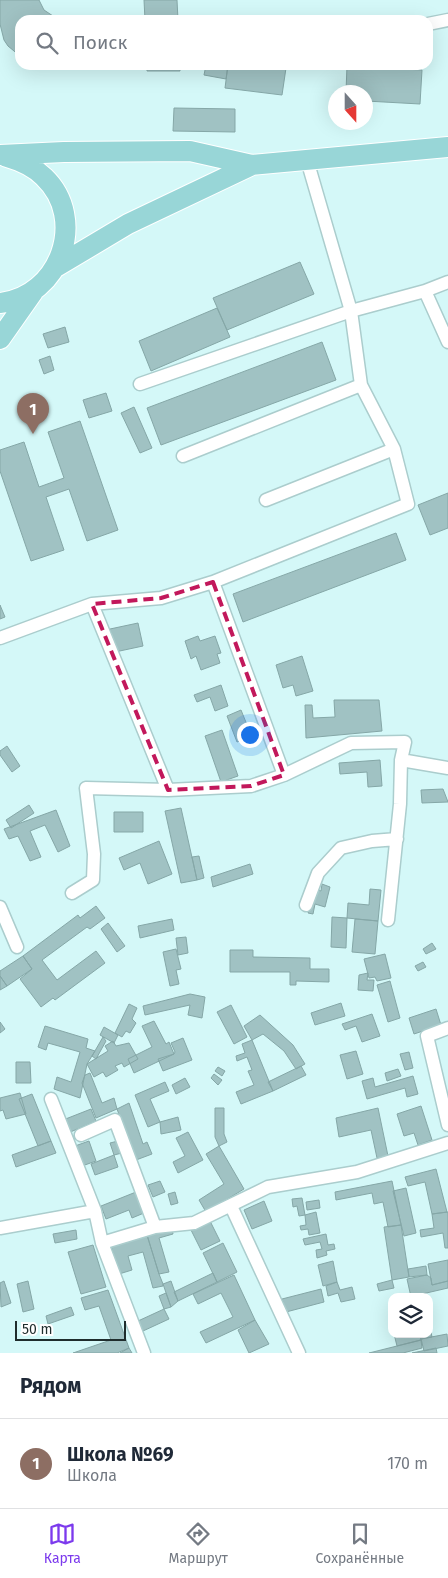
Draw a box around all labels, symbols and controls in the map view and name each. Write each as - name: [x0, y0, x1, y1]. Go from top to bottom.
- search box: [15, 15, 433, 70]
- icon: search: [33, 29, 61, 57]
- text: Поиск: [73, 31, 127, 54]
- north arrow: [328, 85, 373, 130]
- pin: 1: [17, 393, 49, 434]
- your location: [237, 722, 263, 748]
- map controls: [388, 1293, 433, 1338]
- button: layers: [388, 1293, 433, 1338]
- scale bar: [15, 1318, 126, 1341]
- text: 50 m: [22, 1321, 53, 1338]
- text: Рядом: [20, 1373, 81, 1399]
- text: Школа №69: [67, 1443, 174, 1466]
- text: 1: [32, 1454, 40, 1473]
- text: 170 m: [387, 1454, 428, 1473]
- text: Школа: [67, 1466, 117, 1485]
- tab: Карта: [44, 1520, 81, 1567]
- tab: Маршрут: [169, 1520, 228, 1567]
- tab: Сохранённые: [316, 1520, 404, 1567]

